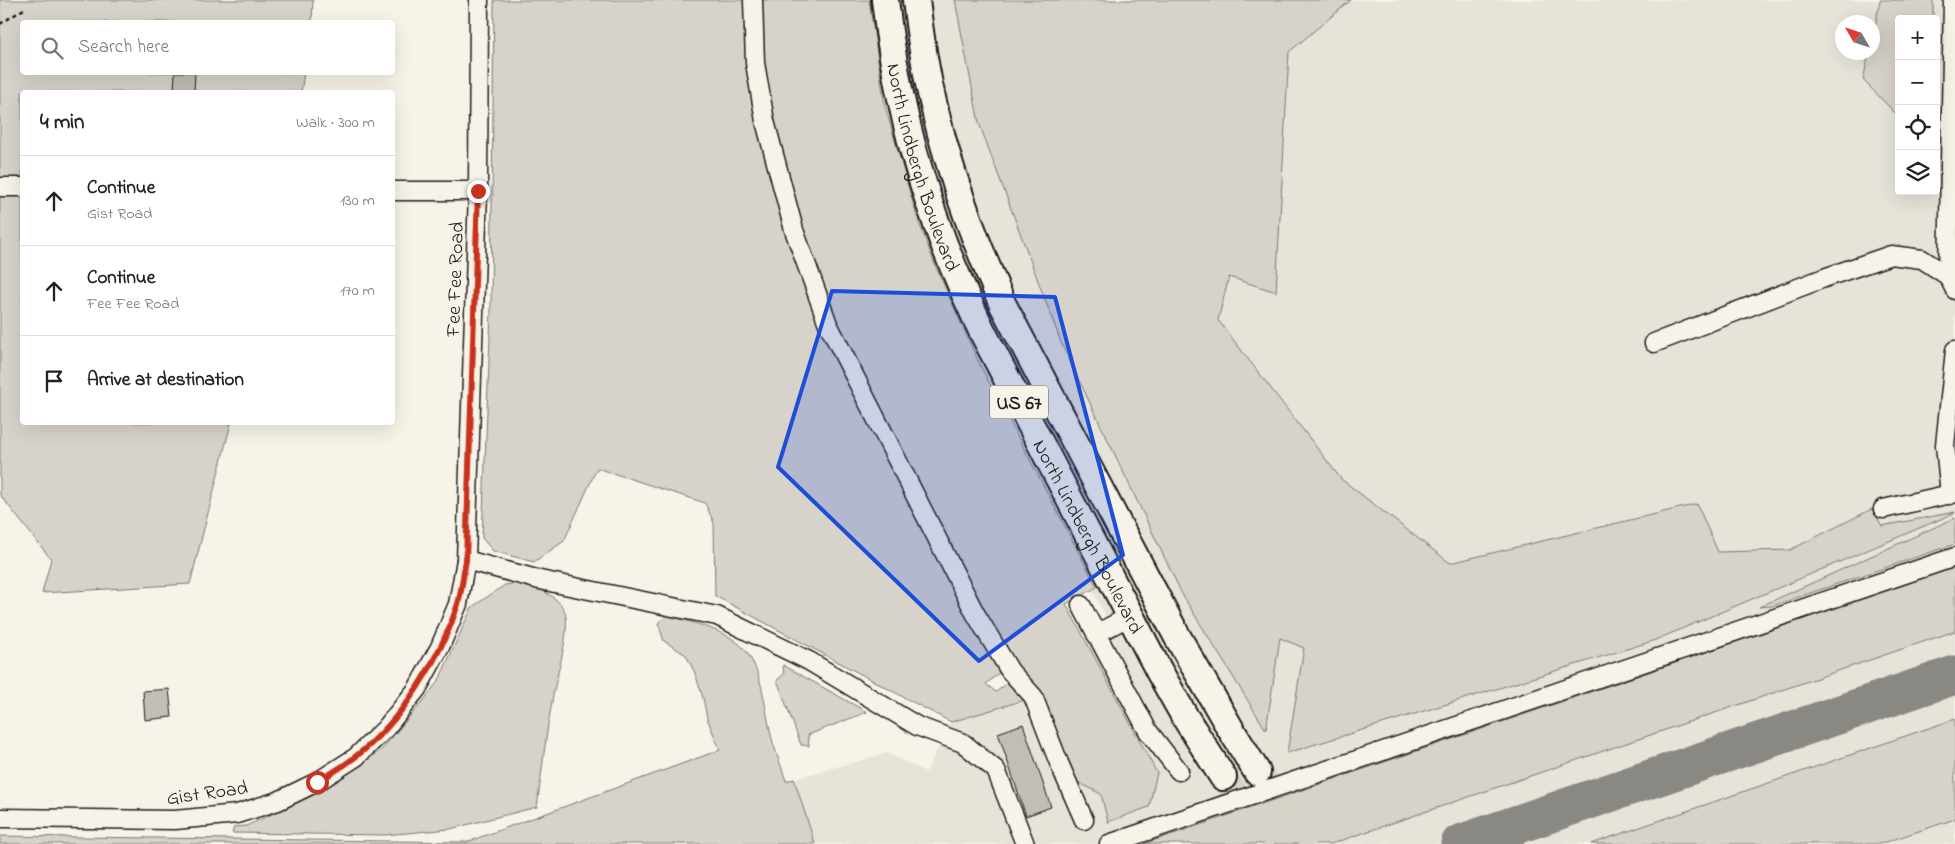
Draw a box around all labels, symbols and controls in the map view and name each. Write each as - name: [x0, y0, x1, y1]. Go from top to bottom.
- north arrow: [1835, 15, 1880, 60]
- map controls: [1895, 15, 1940, 195]
- button: +: [1895, 15, 1940, 60]
- search box: [20, 20, 395, 75]
- icon: search: [38, 34, 66, 62]
- text: Search here: [78, 34, 169, 61]
- button: −: [1895, 60, 1940, 105]
- street label: North Lindbergh Boulevard: [877, 61, 965, 277]
- button: locate: [1895, 105, 1940, 150]
- text: 4 min: [40, 108, 84, 138]
- text: Walk · 300 m: [296, 111, 375, 135]
- button: layers: [1895, 150, 1940, 195]
- text: Continue: [87, 175, 155, 202]
- route end: [467, 180, 490, 203]
- icon: ahead: [40, 187, 68, 215]
- text: 130 m: [340, 189, 375, 213]
- text: Gist Road: [87, 202, 152, 226]
- street label: Fee Fee Road: [440, 221, 473, 338]
- text: Continue: [87, 265, 155, 292]
- icon: ahead: [40, 277, 68, 305]
- text: 170 m: [340, 279, 375, 303]
- text: Fee Fee Road: [87, 292, 179, 316]
- icon: arrive: [40, 367, 68, 395]
- text: Arrive at destination: [87, 367, 244, 394]
- road number: US 67: [990, 386, 1048, 418]
- street label: North Lindbergh Boulevard: [1024, 435, 1149, 640]
- route start: [306, 771, 329, 794]
- street label: Gist Road: [165, 774, 250, 815]

